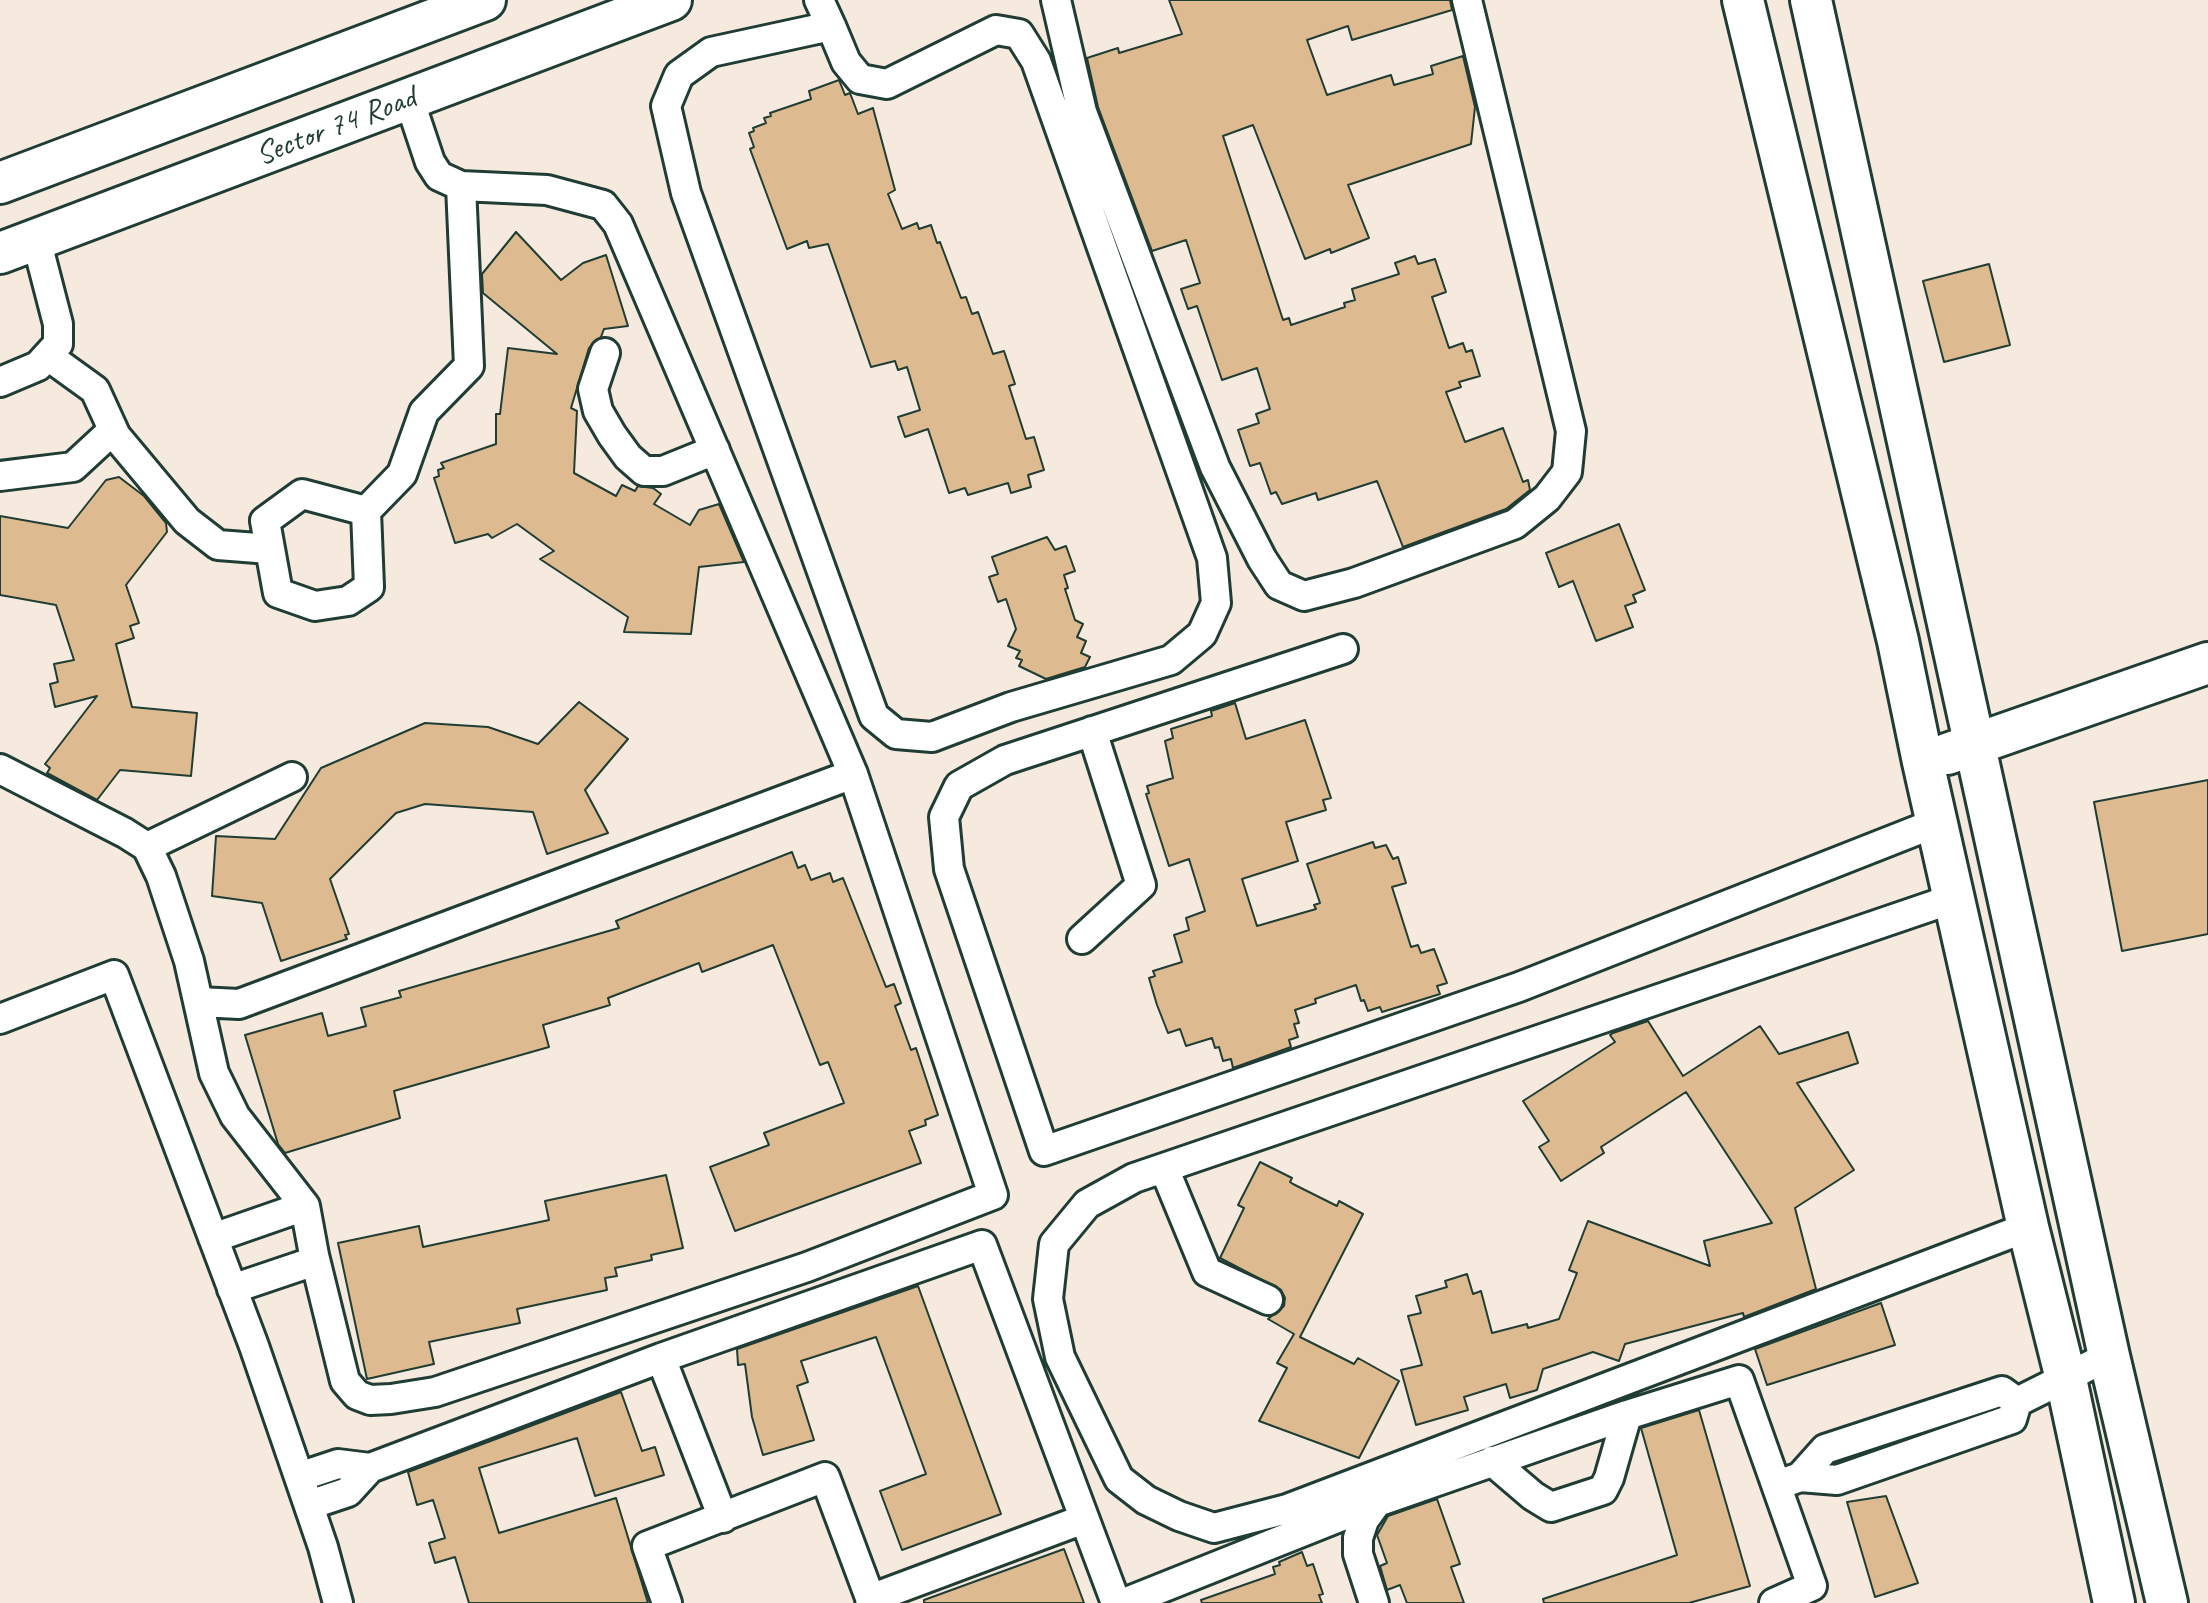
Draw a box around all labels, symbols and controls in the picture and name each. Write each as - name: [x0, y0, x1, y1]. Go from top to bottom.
- street label: Sector 74 Road: [251, 79, 421, 175]

